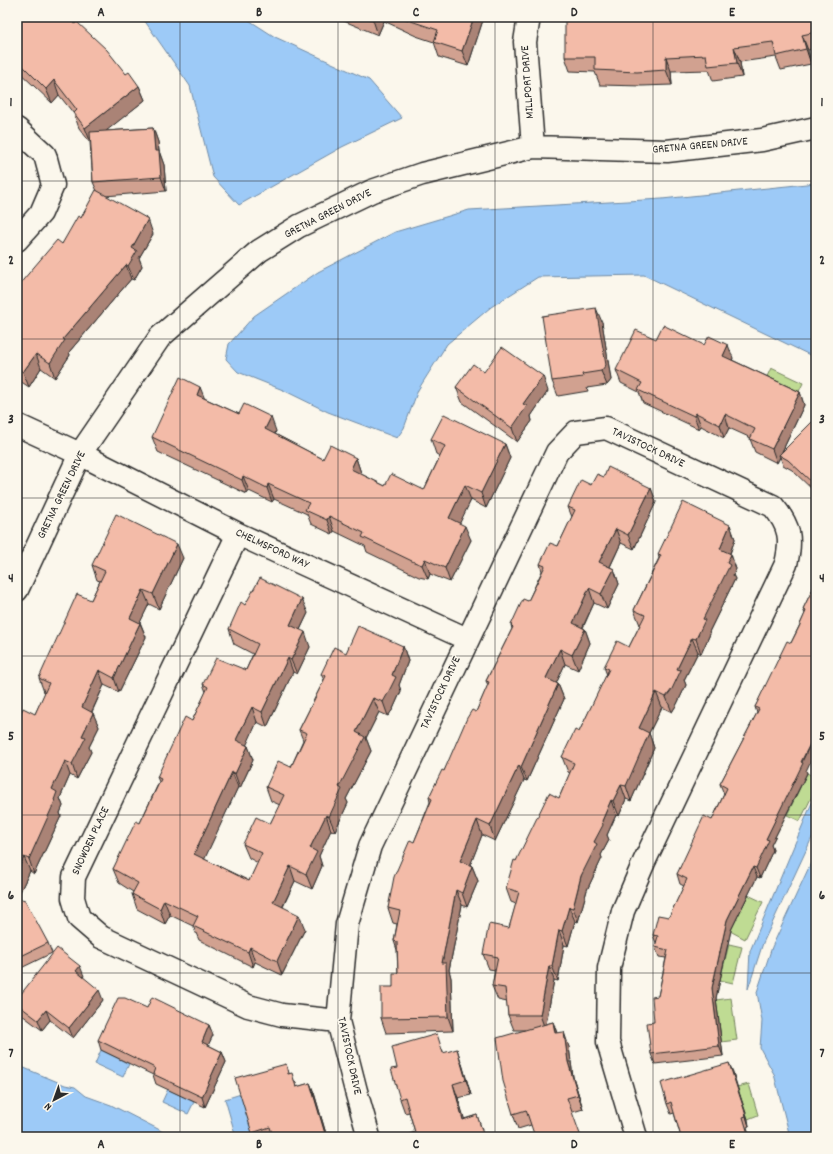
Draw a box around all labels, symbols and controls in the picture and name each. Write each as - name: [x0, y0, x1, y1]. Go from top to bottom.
- text: A: [97, 4, 105, 23]
- text: B: [256, 4, 262, 23]
- text: C: [413, 4, 420, 23]
- text: D: [571, 4, 578, 23]
- text: E: [729, 4, 736, 23]
- street label: MILLPORT DRIVE: [517, 44, 539, 119]
- text: 1: [10, 94, 13, 113]
- text: 1: [821, 94, 824, 113]
- street label: GRETNA GREEN DRIVE: [652, 133, 749, 159]
- street label: GRETNA GREEN DRIVE: [281, 184, 375, 243]
- text: 2: [8, 252, 14, 271]
- text: 2: [819, 252, 825, 271]
- text: 3: [8, 411, 14, 430]
- text: 3: [819, 411, 825, 430]
- street label: TAVISTOCK DRIVE: [609, 424, 688, 473]
- street label: GRETNA GREEN DRIVE: [33, 448, 91, 542]
- street label: CHELMSFORD WAY: [232, 524, 312, 574]
- text: 4: [8, 570, 14, 589]
- text: 4: [819, 570, 825, 589]
- street label: TAVISTOCK DRIVE: [417, 653, 466, 732]
- text: 5: [8, 728, 14, 747]
- text: 5: [819, 728, 825, 747]
- street label: SNOWDEN PLACE: [68, 804, 114, 878]
- text: 6: [8, 887, 15, 906]
- text: 6: [819, 887, 826, 906]
- street label: TAVISTOCK DRIVE: [332, 1016, 366, 1097]
- text: 7: [9, 1045, 14, 1064]
- text: 7: [820, 1045, 825, 1064]
- north arrow: [34, 1080, 74, 1120]
- text: N: [41, 1098, 56, 1114]
- text: A: [97, 1136, 105, 1154]
- text: B: [256, 1136, 262, 1154]
- text: C: [413, 1136, 420, 1154]
- text: D: [571, 1136, 578, 1154]
- text: E: [729, 1136, 736, 1154]

